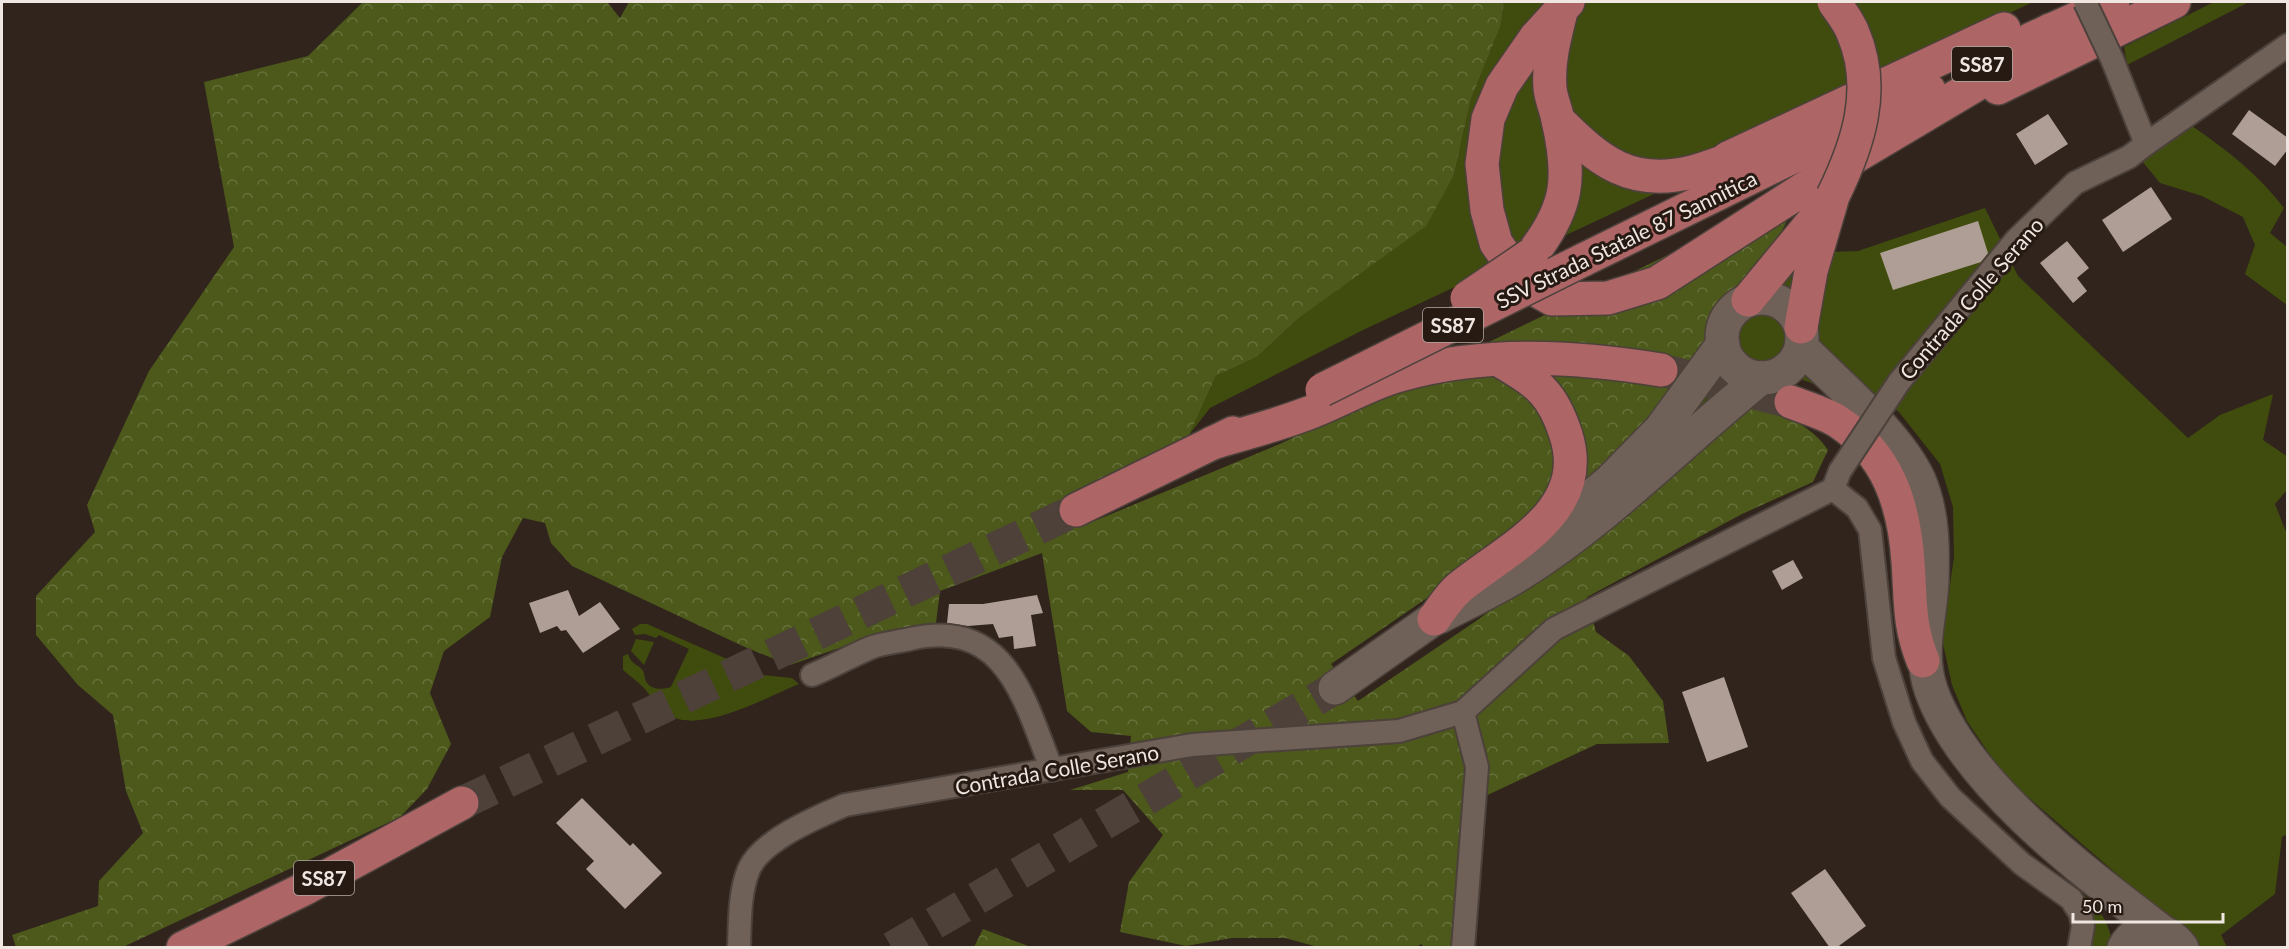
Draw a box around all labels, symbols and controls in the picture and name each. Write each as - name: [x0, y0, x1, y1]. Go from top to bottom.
- road number: SS87: [1952, 47, 2012, 81]
- street label: SSV Strada Statale 87 Sannitica: [1492, 165, 1760, 313]
- street label: Contrada Colle Serano: [1894, 212, 2048, 384]
- road number: SS87: [1423, 308, 1483, 342]
- street label: Contrada Colle Serano: [953, 739, 1161, 799]
- road number: SS87: [294, 861, 354, 895]
- scale bar: [2073, 886, 2223, 924]
- text: 50 m: [2082, 895, 2122, 917]

